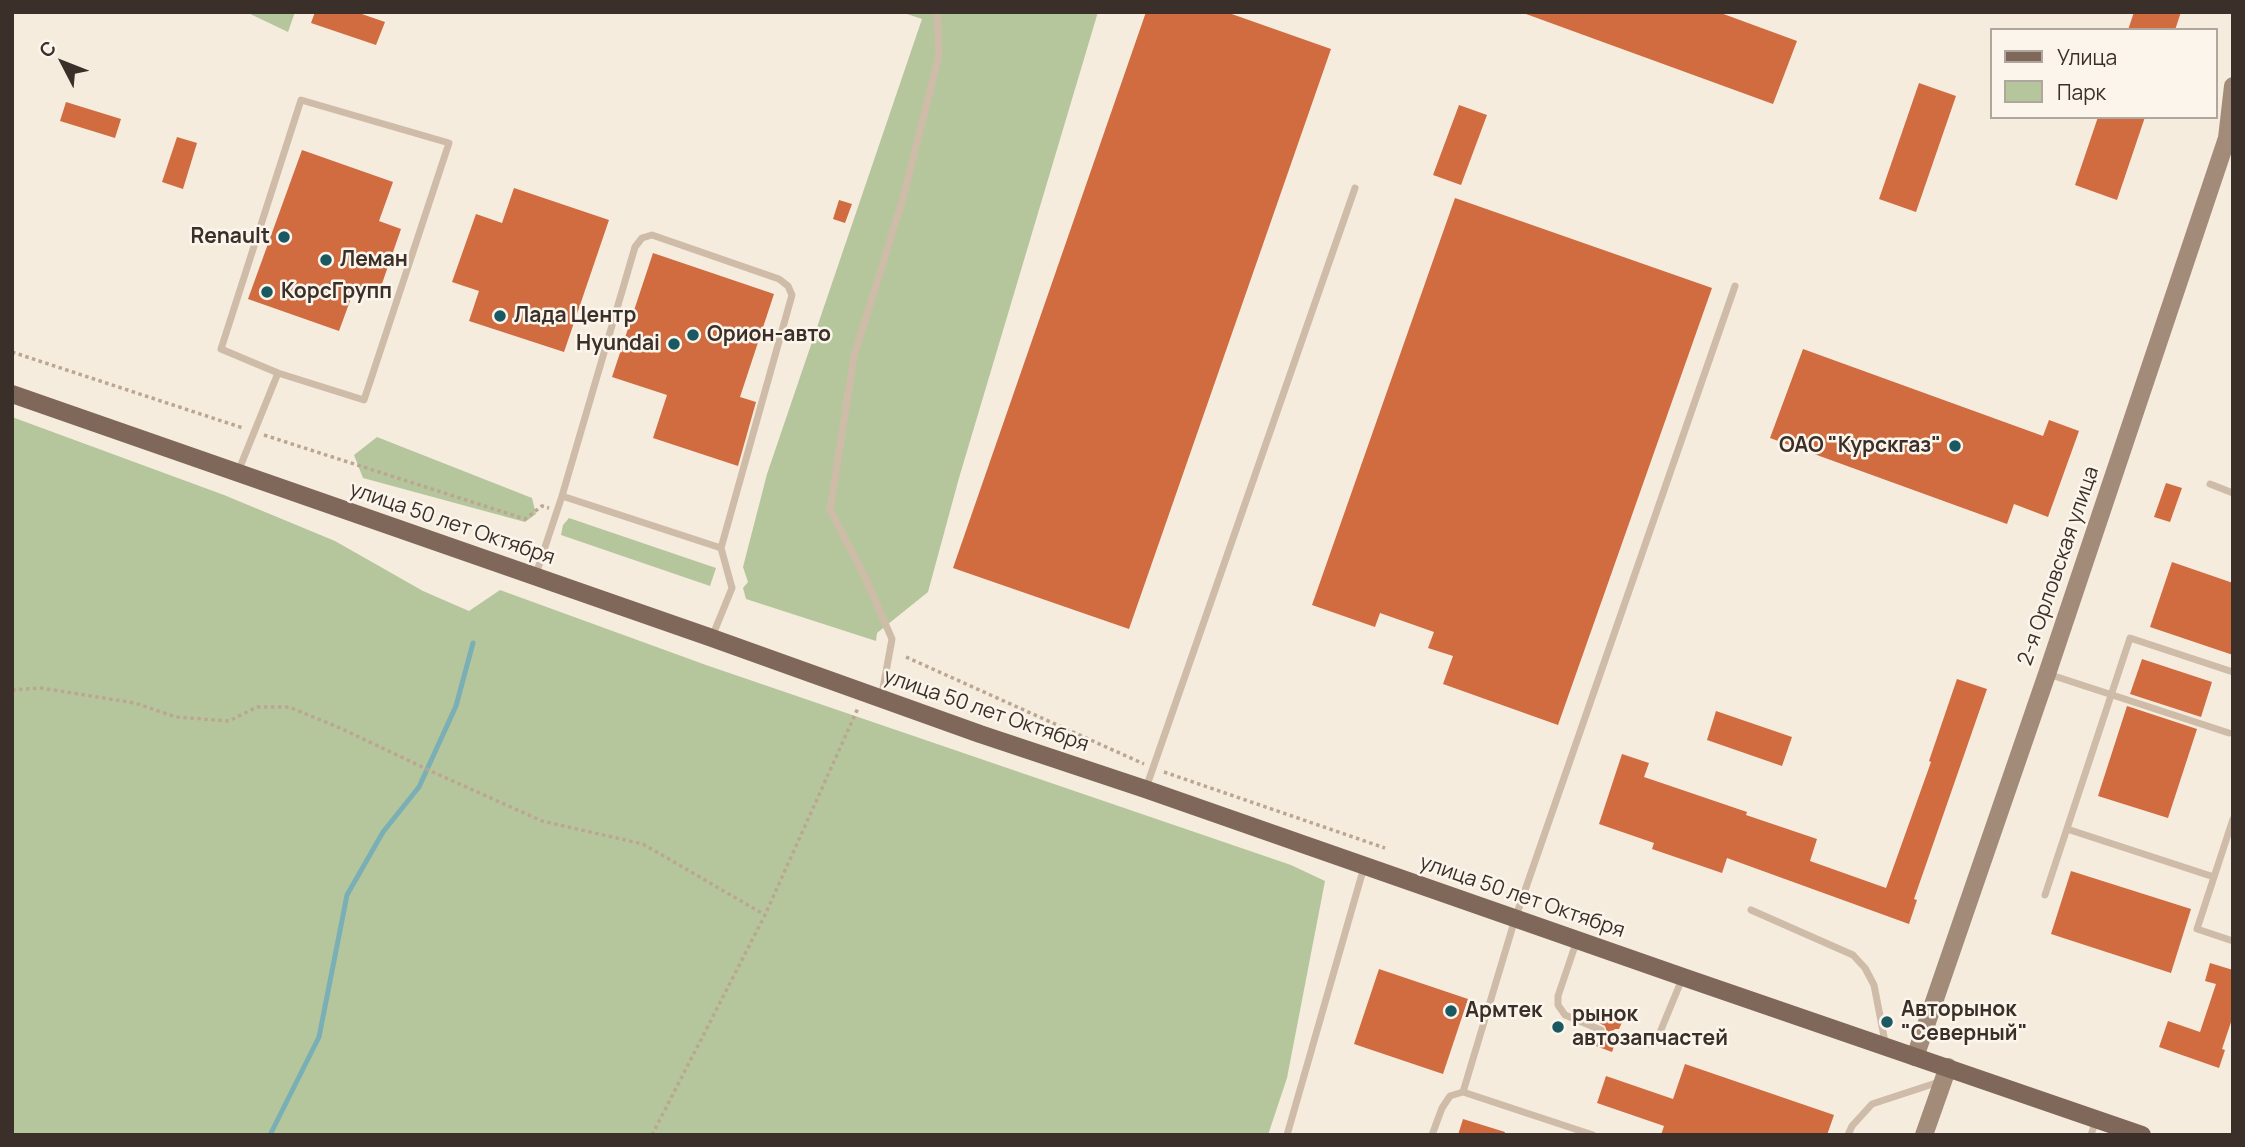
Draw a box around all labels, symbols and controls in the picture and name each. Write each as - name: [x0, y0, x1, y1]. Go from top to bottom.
- north arrow: [28, 28, 98, 98]
- legend: [1990, 28, 2217, 119]
- text: С: [33, 35, 62, 63]
- text: Улица: [2057, 43, 2117, 71]
- text: Парк: [2057, 78, 2106, 106]
- place label: Renault: [190, 224, 270, 250]
- marker: Renault: [276, 229, 292, 245]
- place label: Леман: [340, 247, 408, 273]
- marker: Леман: [318, 252, 334, 268]
- place label: КорсГрупп: [281, 279, 392, 305]
- marker: КорсГрупп: [259, 284, 275, 300]
- place label: Лада Центр: [514, 303, 636, 329]
- marker: Лада Центр: [492, 308, 508, 324]
- place label: Орион-авто: [707, 322, 831, 348]
- marker: Орион-авто: [685, 327, 701, 343]
- place label: Hyundai: [576, 331, 660, 357]
- marker: Hyundai: [666, 336, 682, 352]
- place label: ОАО "Курскгаз": [1779, 433, 1941, 459]
- marker: ОАО "Курскгаз": [1947, 438, 1963, 454]
- street label: 2-я Орловская улица: [2013, 463, 2105, 669]
- street label: улица 50 лет Октября: [346, 477, 558, 571]
- street label: улица 50 лет Октября: [880, 664, 1092, 758]
- street label: улица 50 лет Октября: [1416, 850, 1628, 944]
- place label: Авторынок "Северный": [1901, 997, 2027, 1047]
- place label: Армтек: [1465, 998, 1542, 1024]
- place label: рынок автозапчастей: [1572, 1002, 1728, 1052]
- marker: Армтек: [1443, 1003, 1459, 1019]
- marker: Авторынок "Северный": [1879, 1014, 1895, 1030]
- marker: рынок автозапчастей: [1550, 1019, 1566, 1035]

